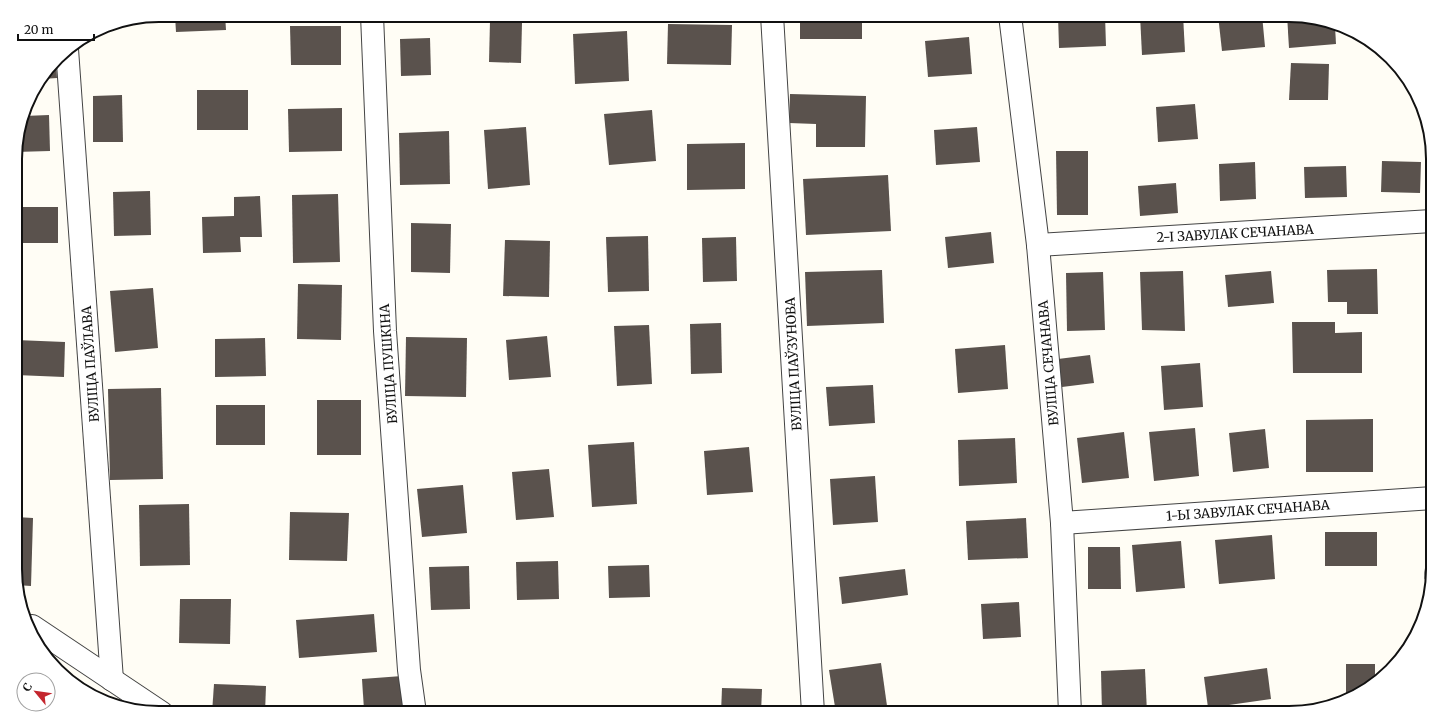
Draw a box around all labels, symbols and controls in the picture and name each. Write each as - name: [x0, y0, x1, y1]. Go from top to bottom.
- scale bar: [18, 16, 94, 42]
- text: 20 m: [24, 22, 53, 37]
- street label: 2-І ЗАВУЛАК СЕЧАНАВА: [1156, 221, 1315, 246]
- street label: ВУЛІЦА ПАЎЗУНОВА: [780, 296, 805, 431]
- street label: ВУЛІЦА СЕЧАНАВА: [1034, 299, 1062, 426]
- street label: ВУЛІЦА ПУШКІНА: [376, 303, 401, 424]
- street label: ВУЛІЦА ПАЎЛАВА: [77, 304, 103, 423]
- street label: 1-Ы ЗАВУЛАК СЕЧАНАВА: [1166, 496, 1331, 525]
- north arrow: [16, 672, 56, 712]
- text: С: [19, 681, 35, 694]

